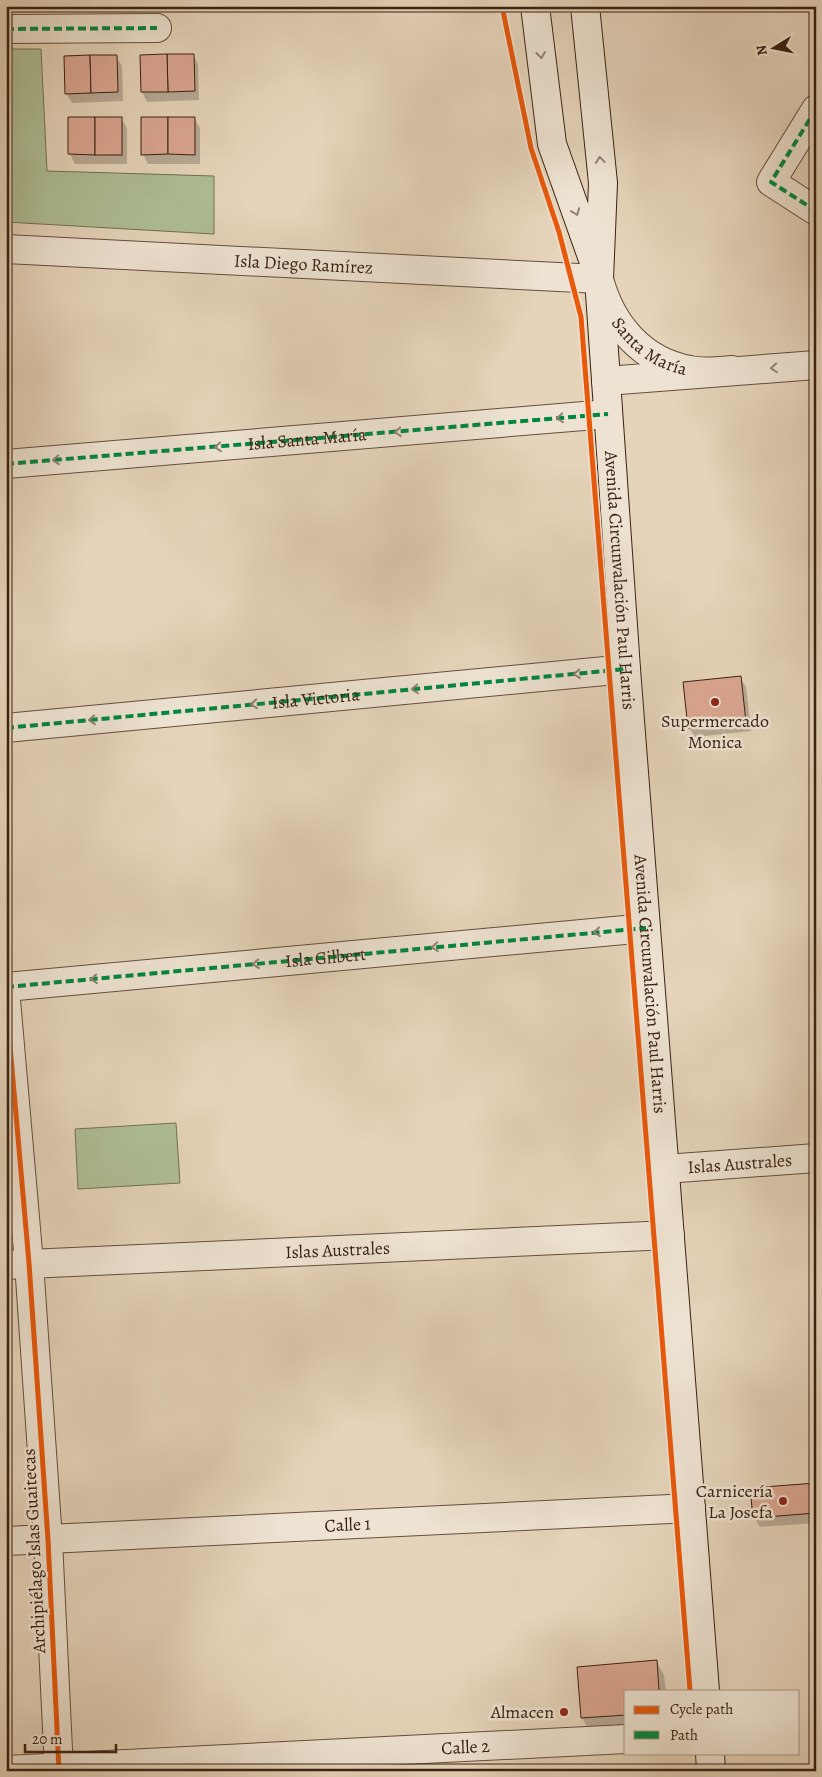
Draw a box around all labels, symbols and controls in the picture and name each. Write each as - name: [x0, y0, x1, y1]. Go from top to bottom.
- north arrow: [750, 22, 800, 72]
- text: N: [751, 43, 772, 57]
- one-way arrow: [535, 51, 546, 59]
- one-way arrow: [595, 156, 606, 164]
- one-way arrow: [570, 208, 580, 216]
- street label: Isla Diego Ramírez: [234, 249, 374, 280]
- street label: Santa María: [606, 312, 690, 381]
- one-way arrow: [770, 362, 778, 373]
- one-way arrow: [555, 412, 563, 423]
- street label: Isla Santa María: [247, 422, 368, 456]
- one-way arrow: [393, 426, 401, 437]
- one-way arrow: [214, 441, 222, 452]
- street label: Avenida Circunvalación Paul Harris: [599, 449, 641, 711]
- one-way arrow: [52, 454, 60, 465]
- one-way arrow: [573, 668, 581, 679]
- street label: Isla Victoria: [271, 682, 361, 715]
- one-way arrow: [411, 683, 419, 694]
- marker: Supermercado Monica: [709, 696, 721, 708]
- one-way arrow: [249, 699, 257, 710]
- place label: Supermercado Monica: [661, 709, 769, 754]
- one-way arrow: [88, 714, 96, 725]
- street label: Avenida Circunvalación Paul Harris: [628, 853, 672, 1115]
- one-way arrow: [593, 926, 601, 937]
- one-way arrow: [431, 941, 439, 952]
- street label: Isla Gilbert: [284, 942, 367, 973]
- one-way arrow: [252, 958, 260, 969]
- one-way arrow: [90, 973, 98, 984]
- street label: Islas Australes: [687, 1148, 793, 1179]
- street label: Islas Australes: [285, 1236, 391, 1264]
- street label: Archipiélago Islas Guaitecas: [17, 1448, 51, 1655]
- place label: Carnicería La Josefa: [696, 1479, 774, 1524]
- marker: Carnicería La Josefa: [777, 1495, 789, 1507]
- street label: Calle 1: [324, 1511, 371, 1538]
- legend: [624, 1690, 800, 1754]
- text: Cycle path: [670, 1699, 733, 1719]
- place label: Almacen: [490, 1700, 554, 1724]
- marker: Almacen: [558, 1706, 570, 1718]
- scale bar: [25, 1722, 116, 1754]
- text: Path: [670, 1725, 698, 1745]
- text: 20 m: [32, 1729, 63, 1749]
- street label: Calle 2: [441, 1734, 491, 1760]

